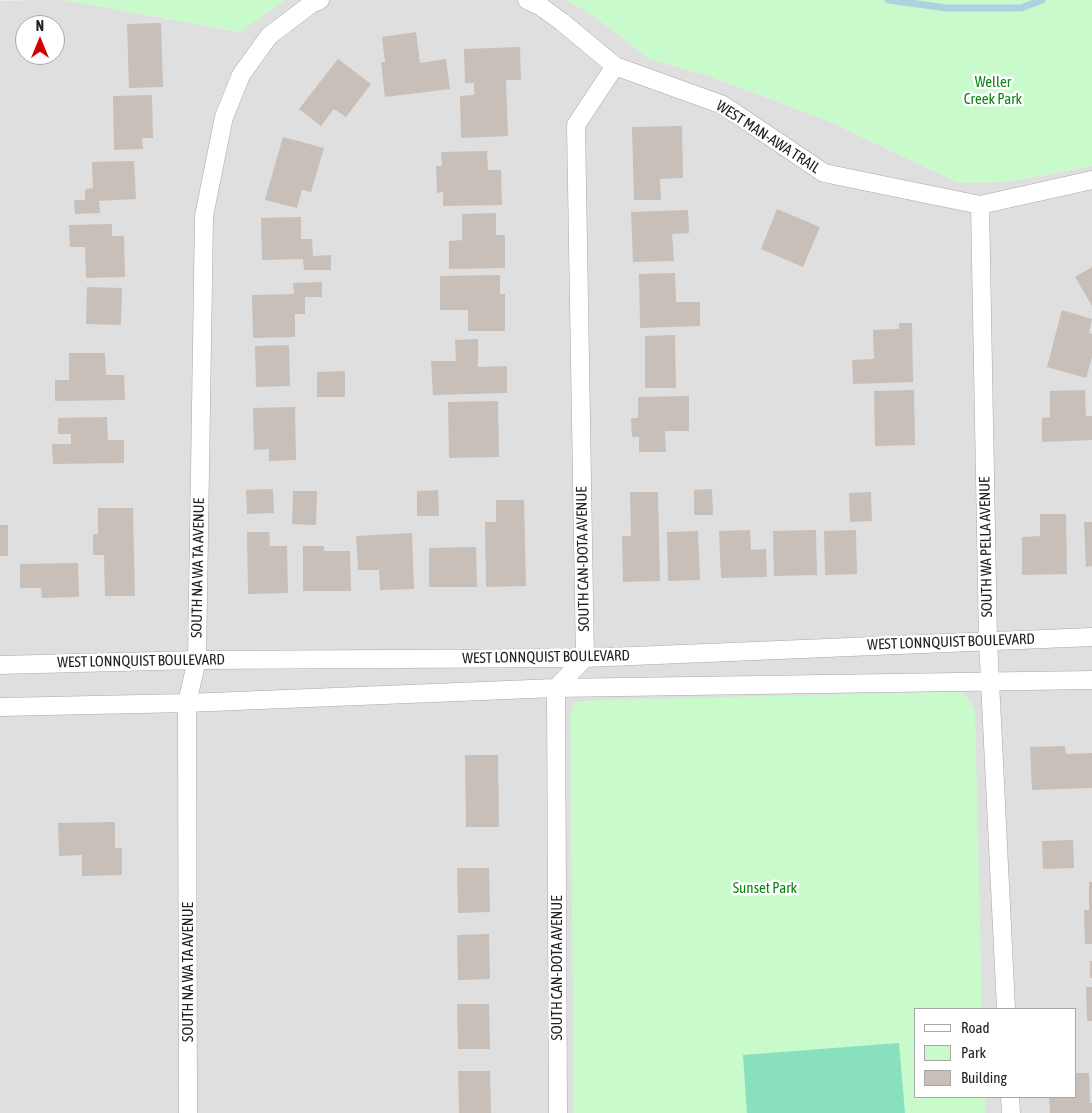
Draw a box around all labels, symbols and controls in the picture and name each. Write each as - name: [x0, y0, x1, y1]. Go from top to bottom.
- north arrow: [15, 15, 65, 65]
- text: N: [36, 18, 44, 34]
- park label: Weller Creek Park: [964, 73, 1022, 108]
- street label: WEST MAN-AWA TRAIL: [713, 97, 823, 177]
- street label: SOUTH WA PELLA AVENUE: [976, 476, 996, 618]
- street label: SOUTH CAN-DOTA AVENUE: [573, 486, 593, 632]
- street label: SOUTH NA WA TA AVENUE: [188, 498, 208, 638]
- street label: WEST LONNQUIST BOULEVARD: [867, 630, 1035, 654]
- street label: WEST LONNQUIST BOULEVARD: [462, 647, 630, 667]
- street label: WEST LONNQUIST BOULEVARD: [57, 651, 225, 671]
- park label: Sunset Park: [733, 879, 797, 897]
- street label: SOUTH CAN-DOTA AVENUE: [548, 895, 566, 1041]
- street label: SOUTH NA WA TA AVENUE: [179, 902, 197, 1042]
- legend: [914, 1008, 1077, 1098]
- text: Road: [961, 1019, 990, 1036]
- text: Park: [961, 1044, 986, 1061]
- text: Building: [961, 1069, 1007, 1086]

